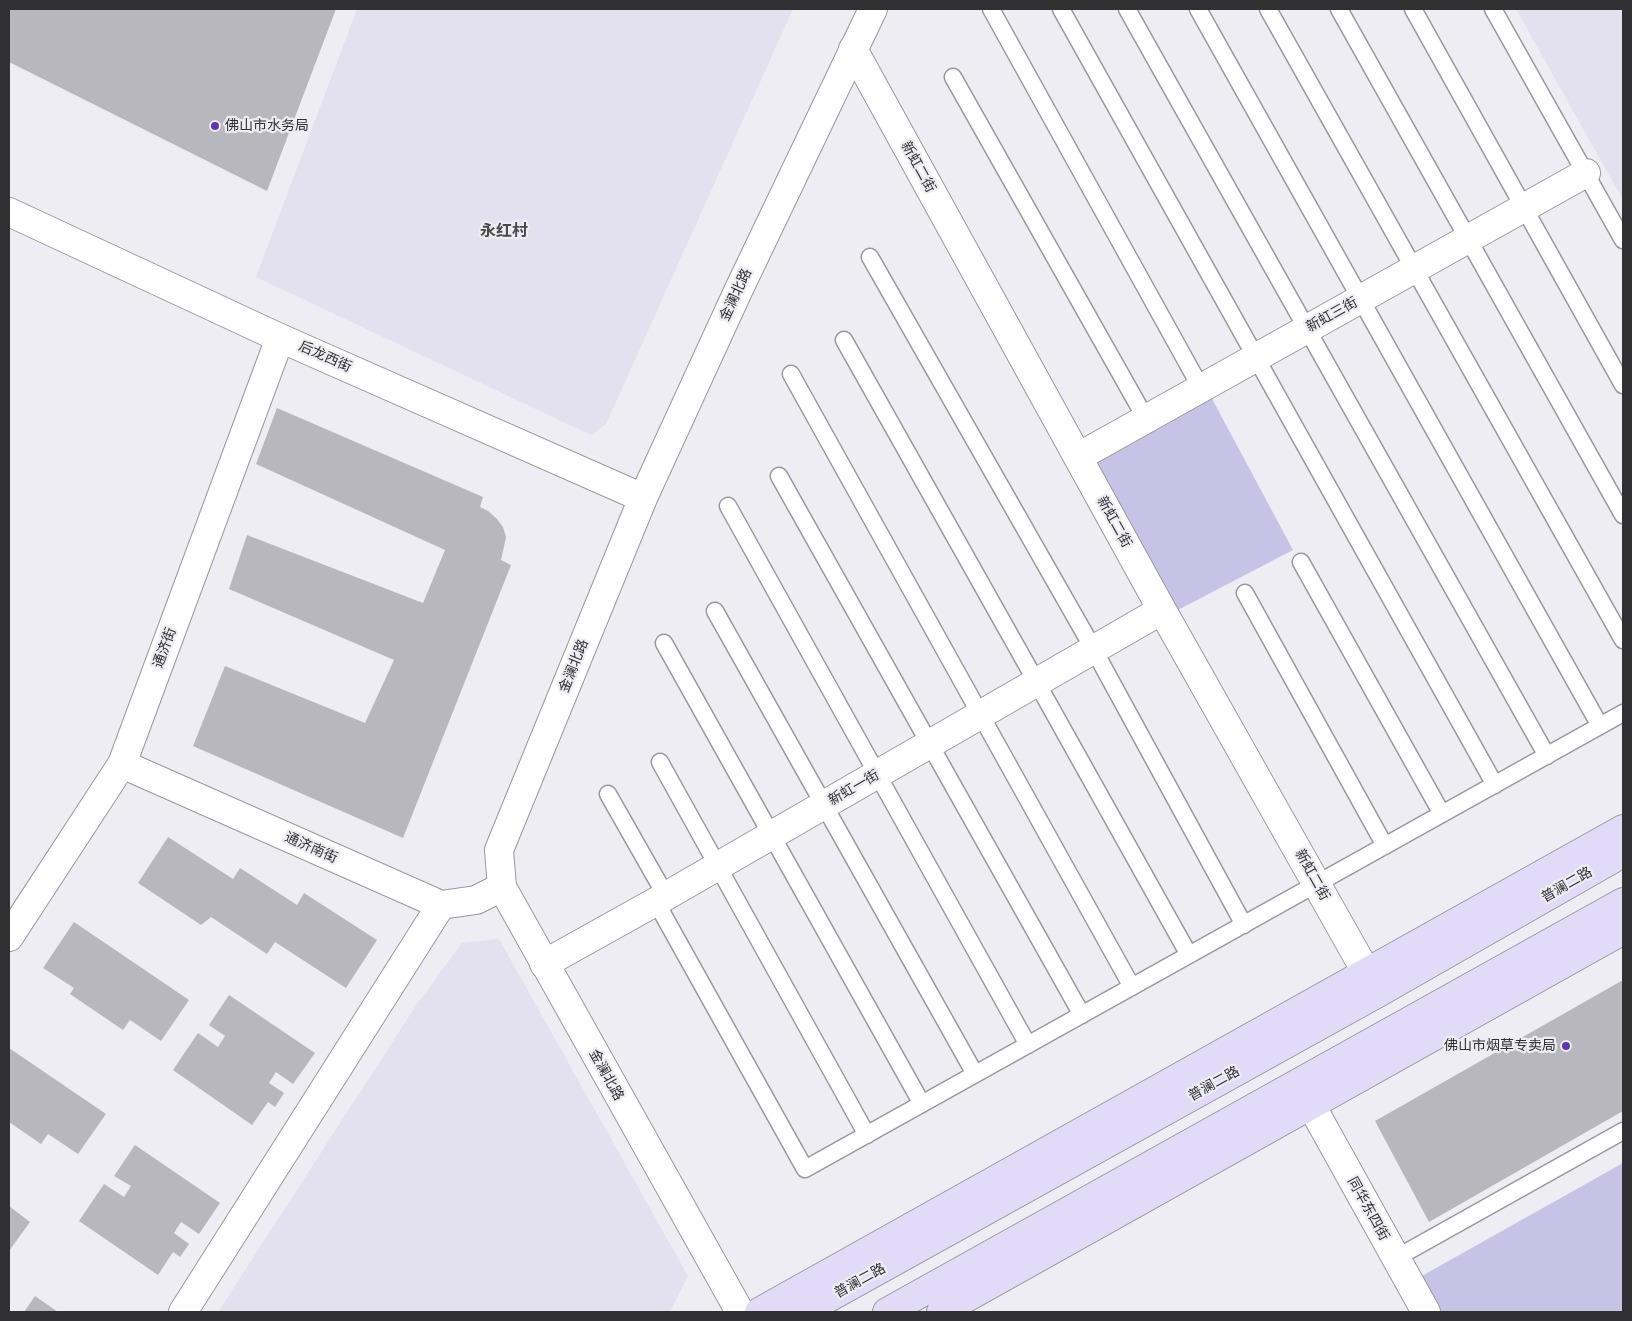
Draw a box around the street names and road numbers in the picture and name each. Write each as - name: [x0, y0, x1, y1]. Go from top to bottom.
- street label: 新虹二街: [897, 138, 939, 196]
- street label: 金澜北路: [717, 266, 755, 324]
- street label: 新虹三街: [1303, 294, 1361, 336]
- street label: 后龙西街: [296, 338, 354, 376]
- street label: 新虹二街: [1093, 493, 1135, 551]
- street label: 通济街: [150, 625, 180, 671]
- street label: 金澜北路: [556, 637, 592, 695]
- street label: 新虹一街: [826, 767, 882, 809]
- street label: 通济南街: [282, 829, 340, 867]
- street label: 新虹二街: [1291, 846, 1333, 904]
- street label: 普澜二路: [1539, 864, 1595, 906]
- street label: 金澜北路: [585, 1046, 627, 1104]
- street label: 普澜二路: [1185, 1063, 1243, 1105]
- street label: 同华东四街: [1344, 1174, 1392, 1244]
- street label: 普澜二路: [831, 1260, 889, 1302]

